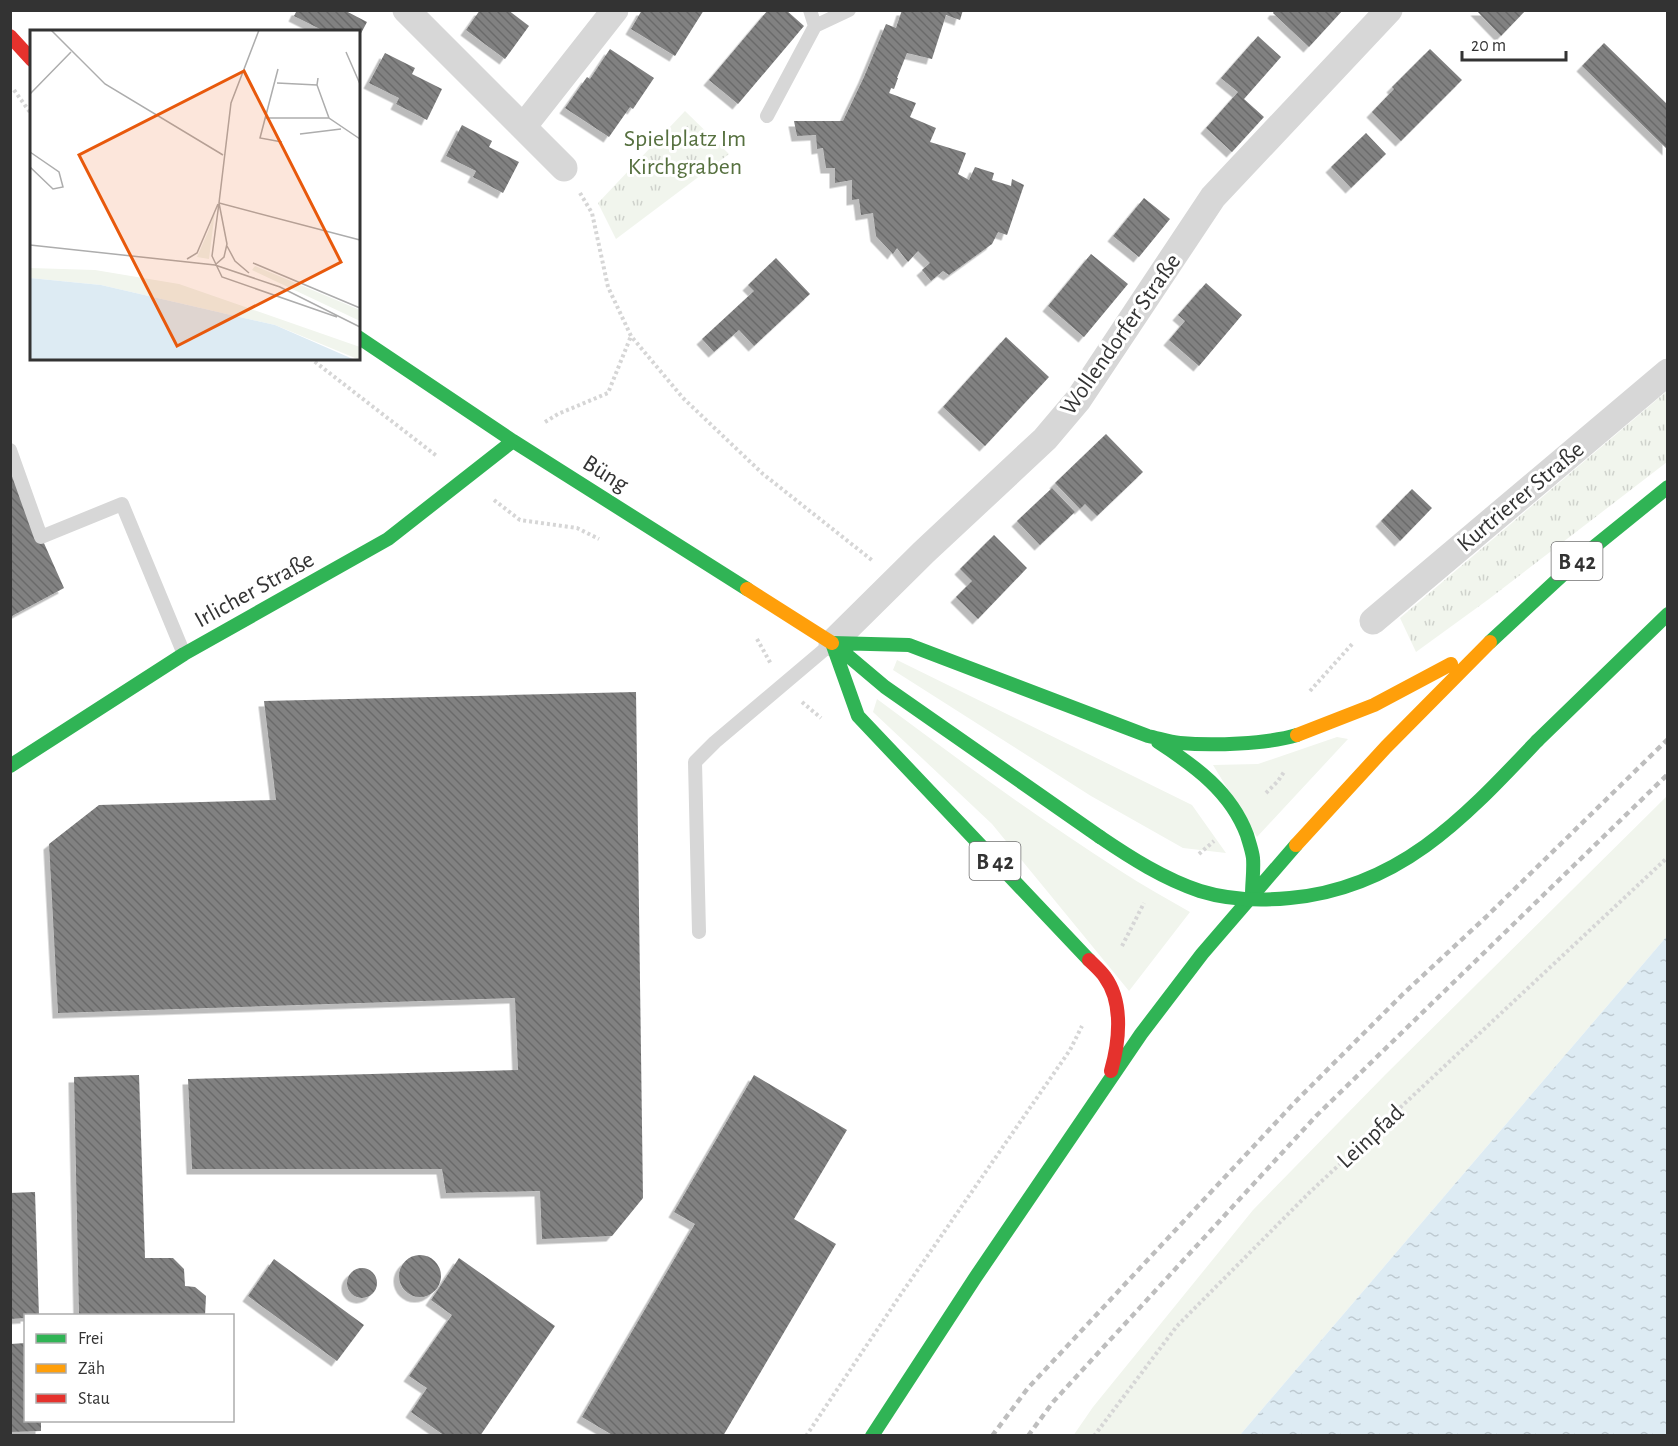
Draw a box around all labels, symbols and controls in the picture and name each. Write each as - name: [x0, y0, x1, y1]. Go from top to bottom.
- scale bar: [1462, 24, 1566, 62]
- inset map: [30, 30, 360, 360]
- text: 20 m: [1471, 37, 1506, 55]
- park label: Spielplatz Im Kirchgraben: [624, 127, 746, 179]
- street label: Wollendorfer Straße: [1056, 250, 1185, 420]
- street label: Kurtrierer Straße: [1453, 437, 1589, 556]
- street label: Büng: [578, 451, 633, 497]
- road number: B 42: [1552, 542, 1602, 580]
- street label: Irlicher Straße: [191, 547, 318, 632]
- road number: B 42: [970, 842, 1020, 880]
- street label: Leinpfad: [1333, 1100, 1409, 1173]
- legend: [24, 1314, 234, 1422]
- text: Frei: [78, 1330, 104, 1348]
- text: Zäh: [78, 1360, 105, 1378]
- text: Stau: [78, 1390, 110, 1408]

